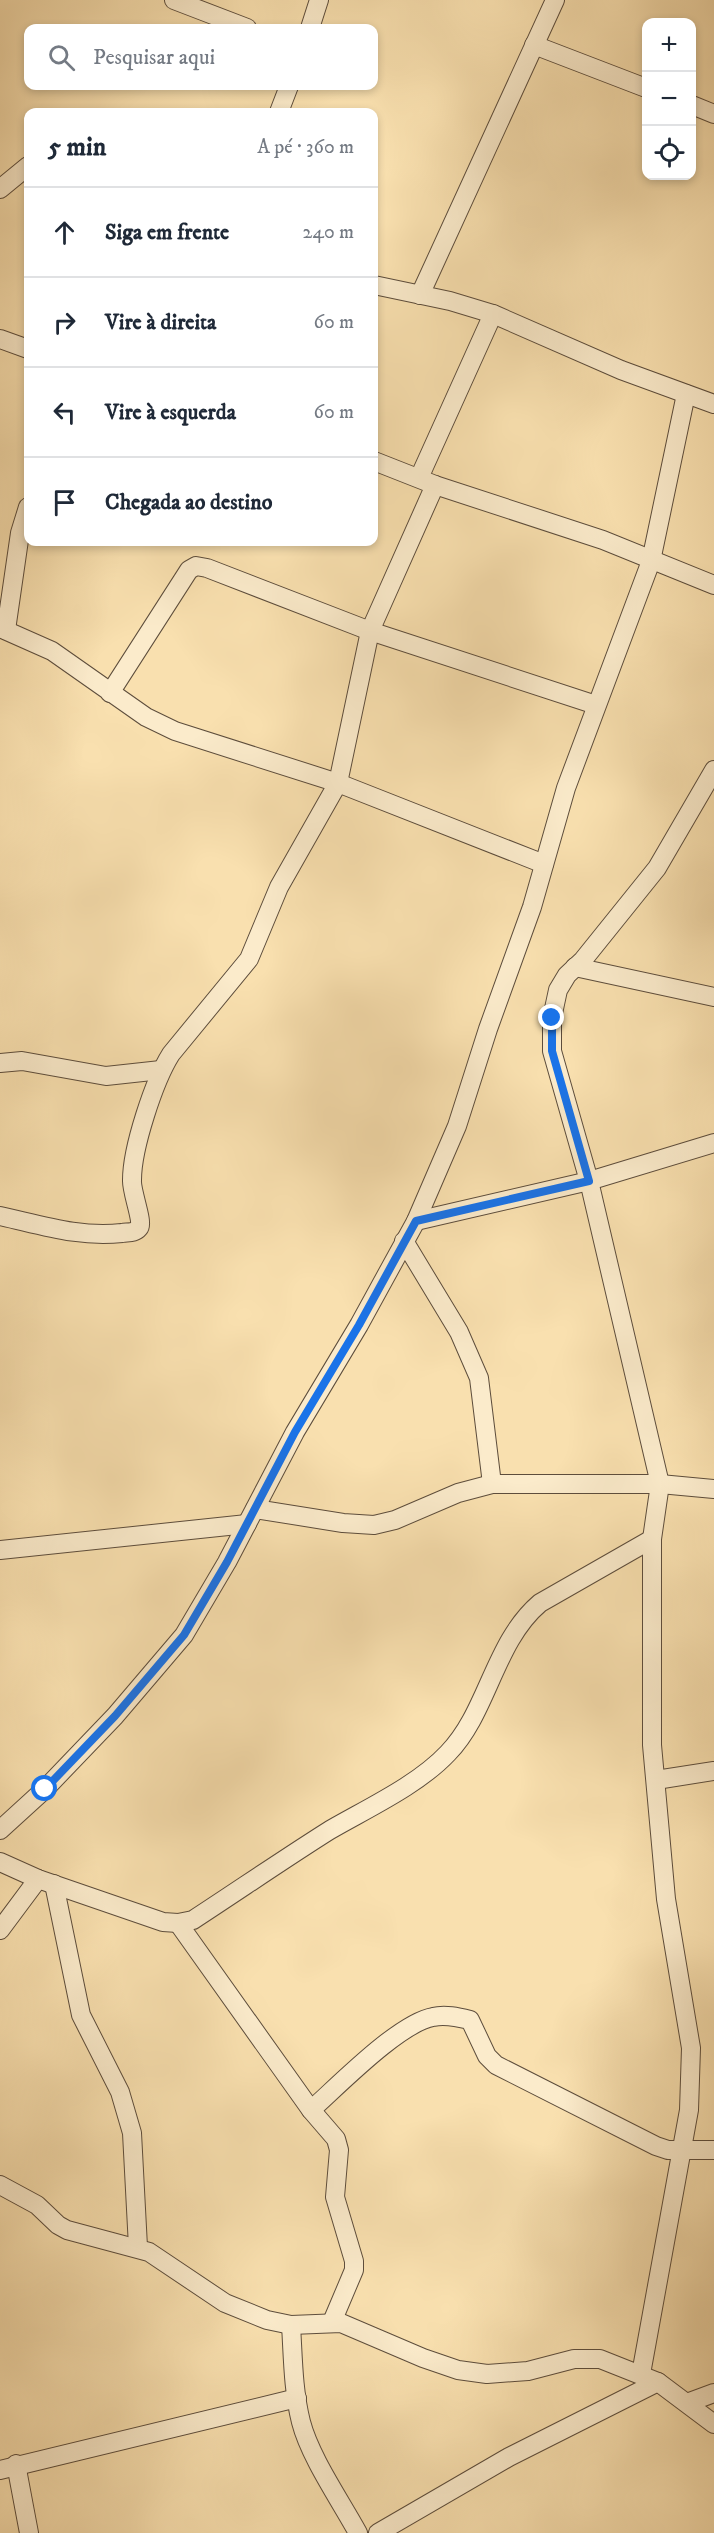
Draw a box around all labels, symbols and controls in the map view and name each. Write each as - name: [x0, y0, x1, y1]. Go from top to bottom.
- map controls: [642, 18, 696, 180]
- button: +: [642, 18, 696, 72]
- search box: [24, 24, 378, 90]
- icon: search: [45, 41, 78, 74]
- text: Pesquisar aqui: [93, 44, 215, 71]
- button: −: [642, 72, 696, 126]
- button: locate: [642, 126, 696, 180]
- text: 5 min: [48, 131, 106, 164]
- text: A pé · 360 m: [257, 135, 354, 160]
- icon: ahead: [48, 216, 81, 249]
- text: Siga em frente: [105, 219, 229, 246]
- text: 240 m: [303, 220, 354, 245]
- icon: right: [48, 306, 81, 339]
- text: Vire à direita: [105, 309, 216, 336]
- text: 60 m: [314, 310, 354, 335]
- icon: left: [48, 396, 81, 429]
- text: Vire à esquerda: [105, 399, 236, 426]
- text: 60 m: [314, 400, 354, 425]
- icon: arrive: [48, 486, 81, 519]
- text: Chegada ao destino: [105, 489, 272, 516]
- route end: [538, 1004, 564, 1030]
- route start: [31, 1775, 57, 1801]

